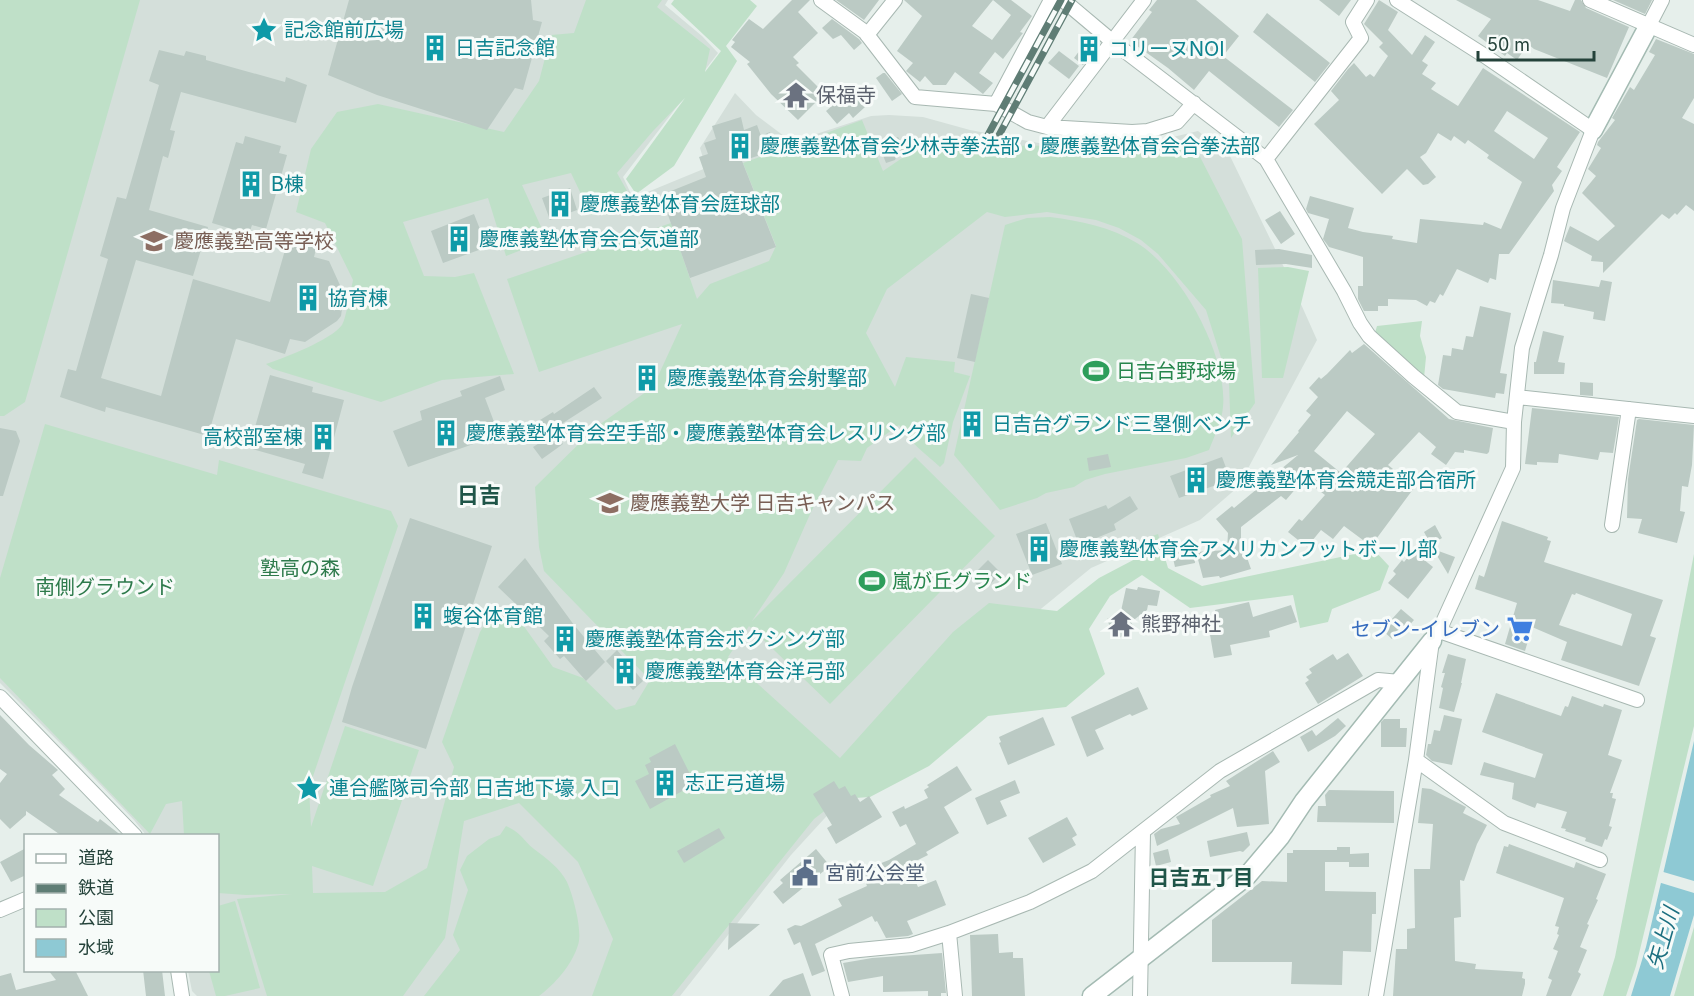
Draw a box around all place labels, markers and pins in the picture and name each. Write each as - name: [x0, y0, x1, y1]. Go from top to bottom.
- place icon: 記念館前広場: [249, 15, 279, 45]
- place label: 記念館前広場: [284, 18, 404, 42]
- building icon: 日吉記念館: [420, 33, 450, 63]
- building icon: コリーヌNOI: [1074, 34, 1104, 64]
- place label: 日吉記念館: [455, 36, 555, 60]
- place label: コリーヌNOI: [1109, 37, 1225, 61]
- temple icon: 保福寺: [781, 80, 811, 110]
- place label: 保福寺: [816, 83, 876, 107]
- building icon: 慶應義塾体育会少林寺拳法部・慶應義塾体育会合拳法部: [725, 131, 755, 161]
- place label: 慶應義塾体育会少林寺拳法部・慶應義塾体育会合拳法部: [760, 134, 1260, 158]
- building icon: B棟: [236, 169, 266, 199]
- place label: B棟: [271, 172, 304, 196]
- building icon: 慶應義塾体育会庭球部: [545, 189, 575, 219]
- place label: 慶應義塾体育会庭球部: [580, 192, 780, 216]
- building icon: 慶應義塾体育会合気道部: [444, 224, 474, 254]
- school or university icon: 慶應義塾高等学校: [139, 226, 169, 256]
- place label: 慶應義塾体育会合気道部: [479, 227, 699, 251]
- place label: 慶應義塾高等学校: [174, 229, 334, 253]
- building icon: 協育棟: [293, 283, 323, 313]
- place label: 協育棟: [328, 286, 388, 310]
- sports icon: 日吉台野球場: [1081, 356, 1111, 386]
- place label: 日吉台野球場: [1116, 359, 1236, 383]
- building icon: 慶應義塾体育会射撃部: [632, 363, 662, 393]
- place label: 慶應義塾体育会射撃部: [667, 366, 867, 390]
- building icon: 日吉台グランド三塁側ベンチ: [957, 409, 987, 439]
- place label: 日吉台グランド三塁側ベンチ: [992, 412, 1252, 436]
- building icon: 慶應義塾体育会空手部・慶應義塾体育会レスリング部: [431, 418, 461, 448]
- place label: 慶應義塾体育会空手部・慶應義塾体育会レスリング部: [466, 421, 946, 445]
- building icon: 高校部室棟: [308, 422, 338, 452]
- place label: 高校部室棟: [203, 425, 303, 449]
- building icon: 慶應義塾体育会競走部合宿所: [1181, 465, 1211, 495]
- place label: 慶應義塾体育会競走部合宿所: [1216, 468, 1476, 492]
- school or university icon: 慶應義塾大学 日吉キャンパス: [595, 488, 625, 518]
- place label: 慶應義塾大学 日吉キャンパス: [630, 491, 896, 515]
- building icon: 慶應義塾体育会アメリカンフットボール部: [1024, 534, 1054, 564]
- place label: 慶應義塾体育会アメリカンフットボール部: [1059, 537, 1437, 561]
- sports icon: 嵐が丘グランド: [857, 566, 887, 596]
- place label: 嵐が丘グランド: [892, 569, 1032, 593]
- building icon: 蝮谷体育館: [408, 601, 438, 631]
- place label: 蝮谷体育館: [443, 604, 543, 628]
- temple icon: 熊野神社: [1106, 609, 1136, 639]
- place label: 熊野神社: [1141, 612, 1221, 636]
- supermarket icon: セブン-イレブン: [1505, 614, 1535, 644]
- place label: セブン-イレブン: [1351, 617, 1500, 641]
- building icon: 慶應義塾体育会ボクシング部: [550, 624, 580, 654]
- place label: 慶應義塾体育会ボクシング部: [585, 627, 845, 651]
- building icon: 慶應義塾体育会洋弓部: [610, 656, 640, 686]
- place label: 慶應義塾体育会洋弓部: [645, 659, 845, 683]
- building icon: 志正弓道場: [650, 768, 680, 798]
- place label: 志正弓道場: [685, 771, 785, 795]
- place icon: 連合艦隊司令部 日吉地下壕 入口: [294, 773, 324, 803]
- place label: 連合艦隊司令部 日吉地下壕 入口: [329, 776, 620, 800]
- public building icon: 宮前公会堂: [790, 858, 820, 888]
- place label: 宮前公会堂: [825, 861, 925, 885]

